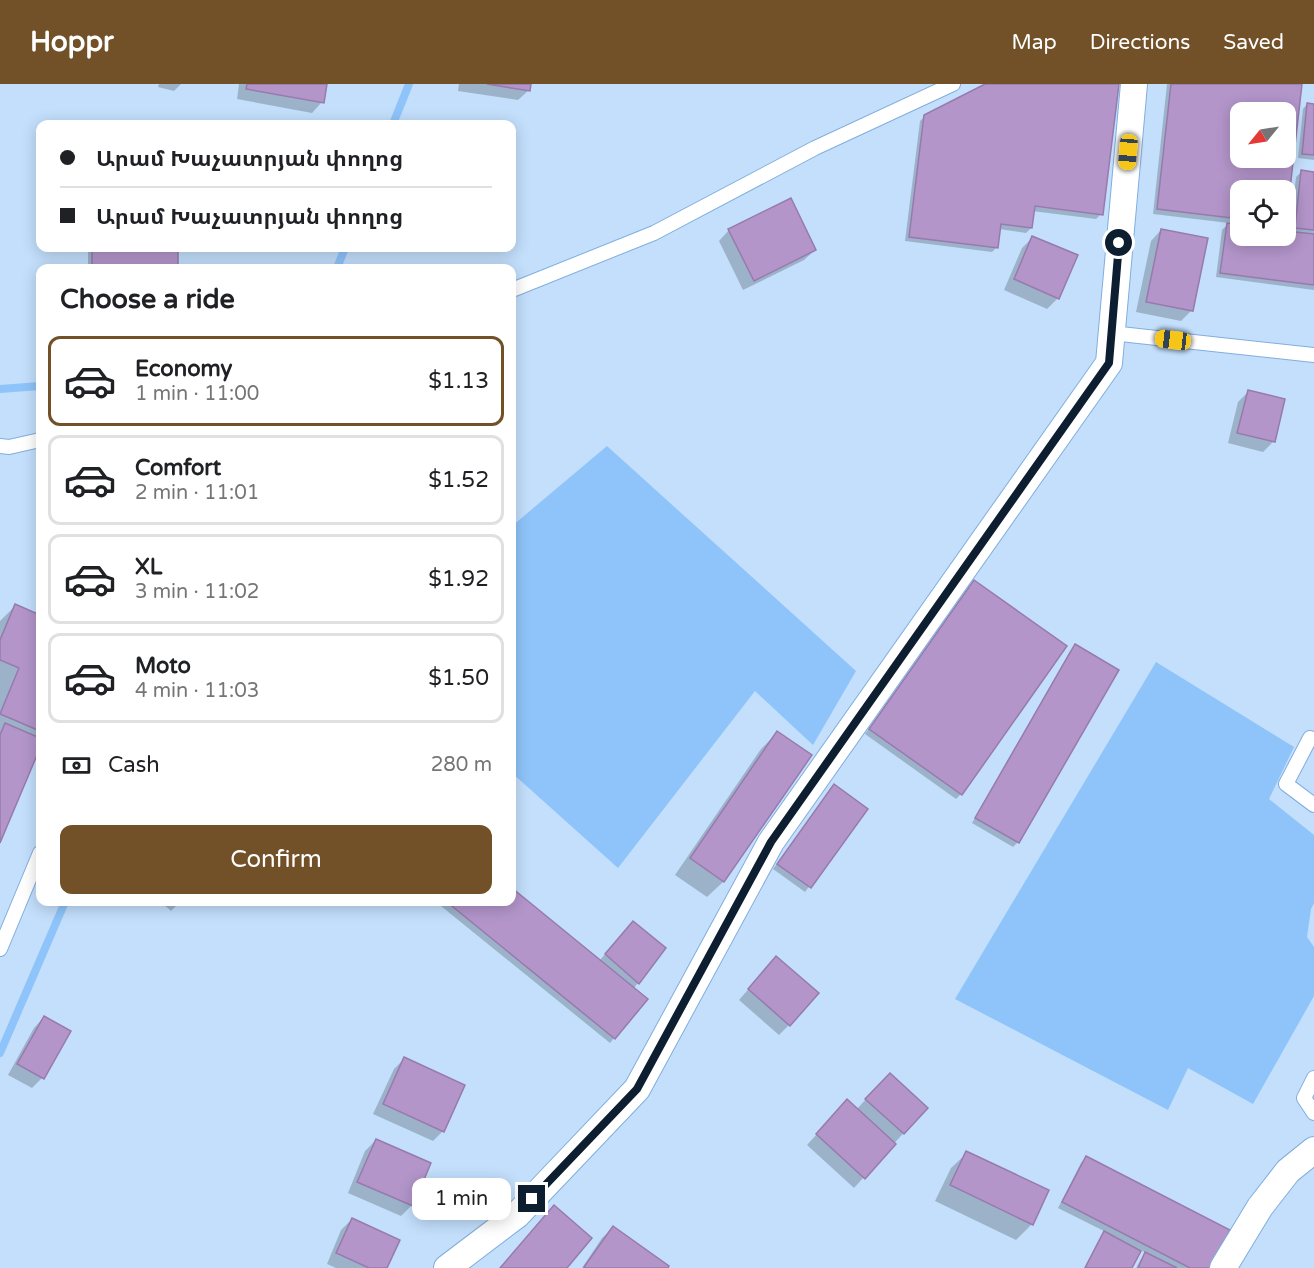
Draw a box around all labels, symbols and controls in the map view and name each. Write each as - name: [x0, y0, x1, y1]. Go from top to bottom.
- text: Hoppr: [30, 25, 114, 59]
- text: Map: [1011, 30, 1057, 55]
- text: Directions: [1090, 30, 1190, 55]
- text: Saved: [1223, 30, 1284, 55]
- north arrow: [1230, 102, 1296, 168]
- map controls: [1230, 102, 1296, 246]
- car: [1117, 133, 1139, 171]
- text: Արամ Խաչատրյան փողոց: [96, 146, 403, 172]
- button: locate: [1230, 180, 1296, 246]
- text: Արամ Խաչատրյան փողոց: [96, 204, 403, 230]
- route start: [1105, 229, 1132, 256]
- text: Choose a ride: [60, 283, 235, 316]
- car: [1154, 329, 1192, 351]
- icon: car: [63, 354, 117, 408]
- text: Economy: [135, 356, 232, 382]
- text: $1.13: [428, 368, 489, 394]
- text: 1 min · 11:00: [135, 382, 259, 406]
- icon: car: [63, 453, 117, 507]
- text: Comfort: [135, 455, 221, 481]
- text: $1.52: [428, 467, 489, 493]
- text: 2 min · 11:01: [135, 481, 259, 505]
- icon: car: [63, 552, 117, 606]
- text: XL: [135, 554, 162, 580]
- text: $1.92: [428, 566, 489, 592]
- text: 3 min · 11:02: [135, 580, 259, 604]
- icon: car: [63, 651, 117, 705]
- text: Moto: [135, 653, 191, 679]
- text: $1.50: [428, 665, 489, 691]
- text: 4 min · 11:03: [135, 679, 259, 703]
- icon: cash: [60, 749, 93, 782]
- text: Cash: [108, 752, 160, 778]
- text: 280 m: [431, 753, 492, 777]
- button: Confirm: [60, 825, 492, 894]
- callout: 1 min: [412, 1178, 511, 1220]
- route end: [518, 1185, 545, 1212]
- text: 1 min: [435, 1187, 488, 1211]

